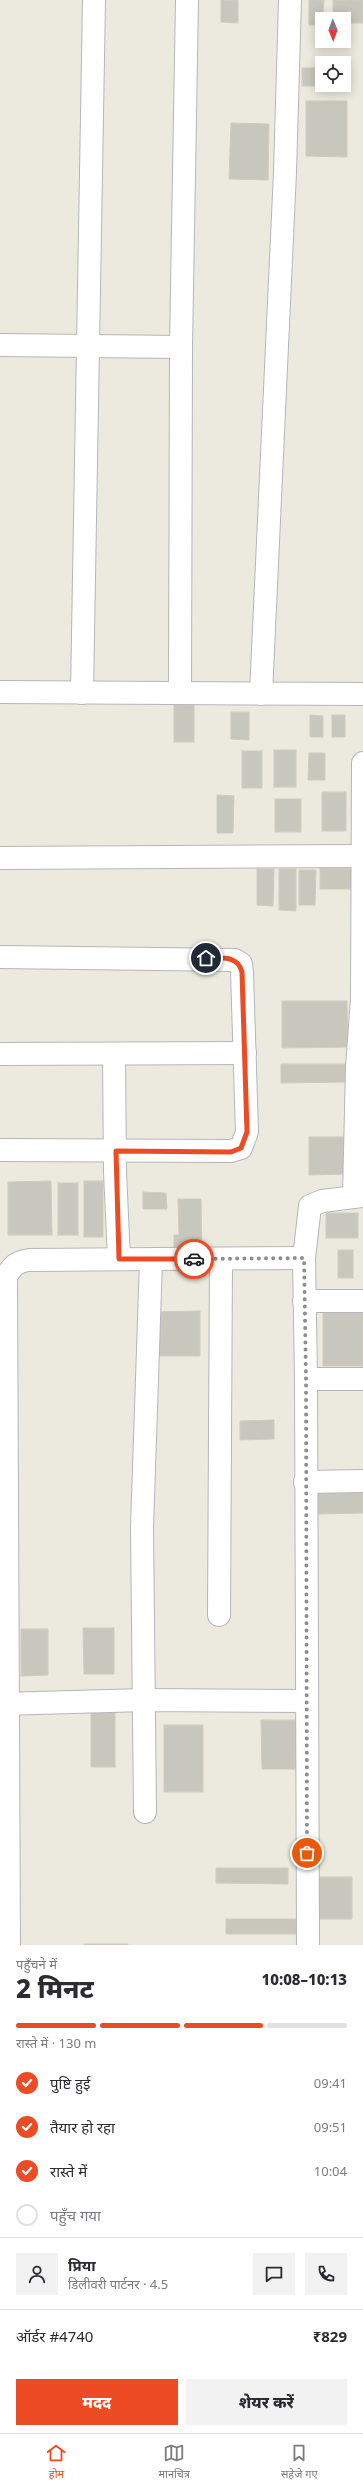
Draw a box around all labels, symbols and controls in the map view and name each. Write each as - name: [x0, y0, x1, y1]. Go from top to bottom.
- north arrow: [315, 12, 351, 48]
- map controls: [315, 12, 351, 92]
- button: locate: [315, 56, 351, 92]
- pin: [189, 941, 223, 975]
- icon: home: [195, 947, 217, 969]
- courier: [174, 1239, 214, 1279]
- icon: car: [183, 1248, 205, 1270]
- pin: [290, 1836, 324, 1870]
- icon: bag: [296, 1842, 318, 1864]
- text: पहुँचने में: [16, 1955, 57, 1973]
- text: 10:08–10:13: [262, 1969, 347, 1989]
- text: 2 मिनट: [16, 1970, 94, 2006]
- text: रास्ते में · 130 m: [16, 2034, 96, 2052]
- icon: check: [16, 2072, 38, 2094]
- text: पुष्टि हुई: [50, 2073, 90, 2093]
- text: 09:41: [314, 2074, 347, 2092]
- icon: check: [16, 2116, 38, 2138]
- text: तैयार हो रहा: [50, 2117, 115, 2137]
- text: 09:51: [314, 2118, 347, 2136]
- icon: check: [16, 2160, 38, 2182]
- text: रास्ते में: [50, 2161, 87, 2181]
- text: 10:04: [314, 2162, 347, 2180]
- text: पहुँच गया: [50, 2205, 101, 2225]
- button: person: [16, 2253, 58, 2295]
- button: chat: [253, 2253, 295, 2295]
- button: phone: [305, 2253, 347, 2295]
- text: प्रिया: [68, 2255, 96, 2275]
- text: डिलीवरी पार्टनर · 4.5: [68, 2275, 168, 2293]
- text: ऑर्डर #4740: [16, 2326, 93, 2346]
- text: ₹829: [313, 2326, 347, 2346]
- button: मदद: [16, 2379, 178, 2425]
- button: शेयर करें: [186, 2379, 347, 2425]
- tab: होम: [45, 2442, 67, 2481]
- tab: मानचित्र: [158, 2442, 190, 2481]
- tab: सहेजे गए: [281, 2442, 317, 2481]

